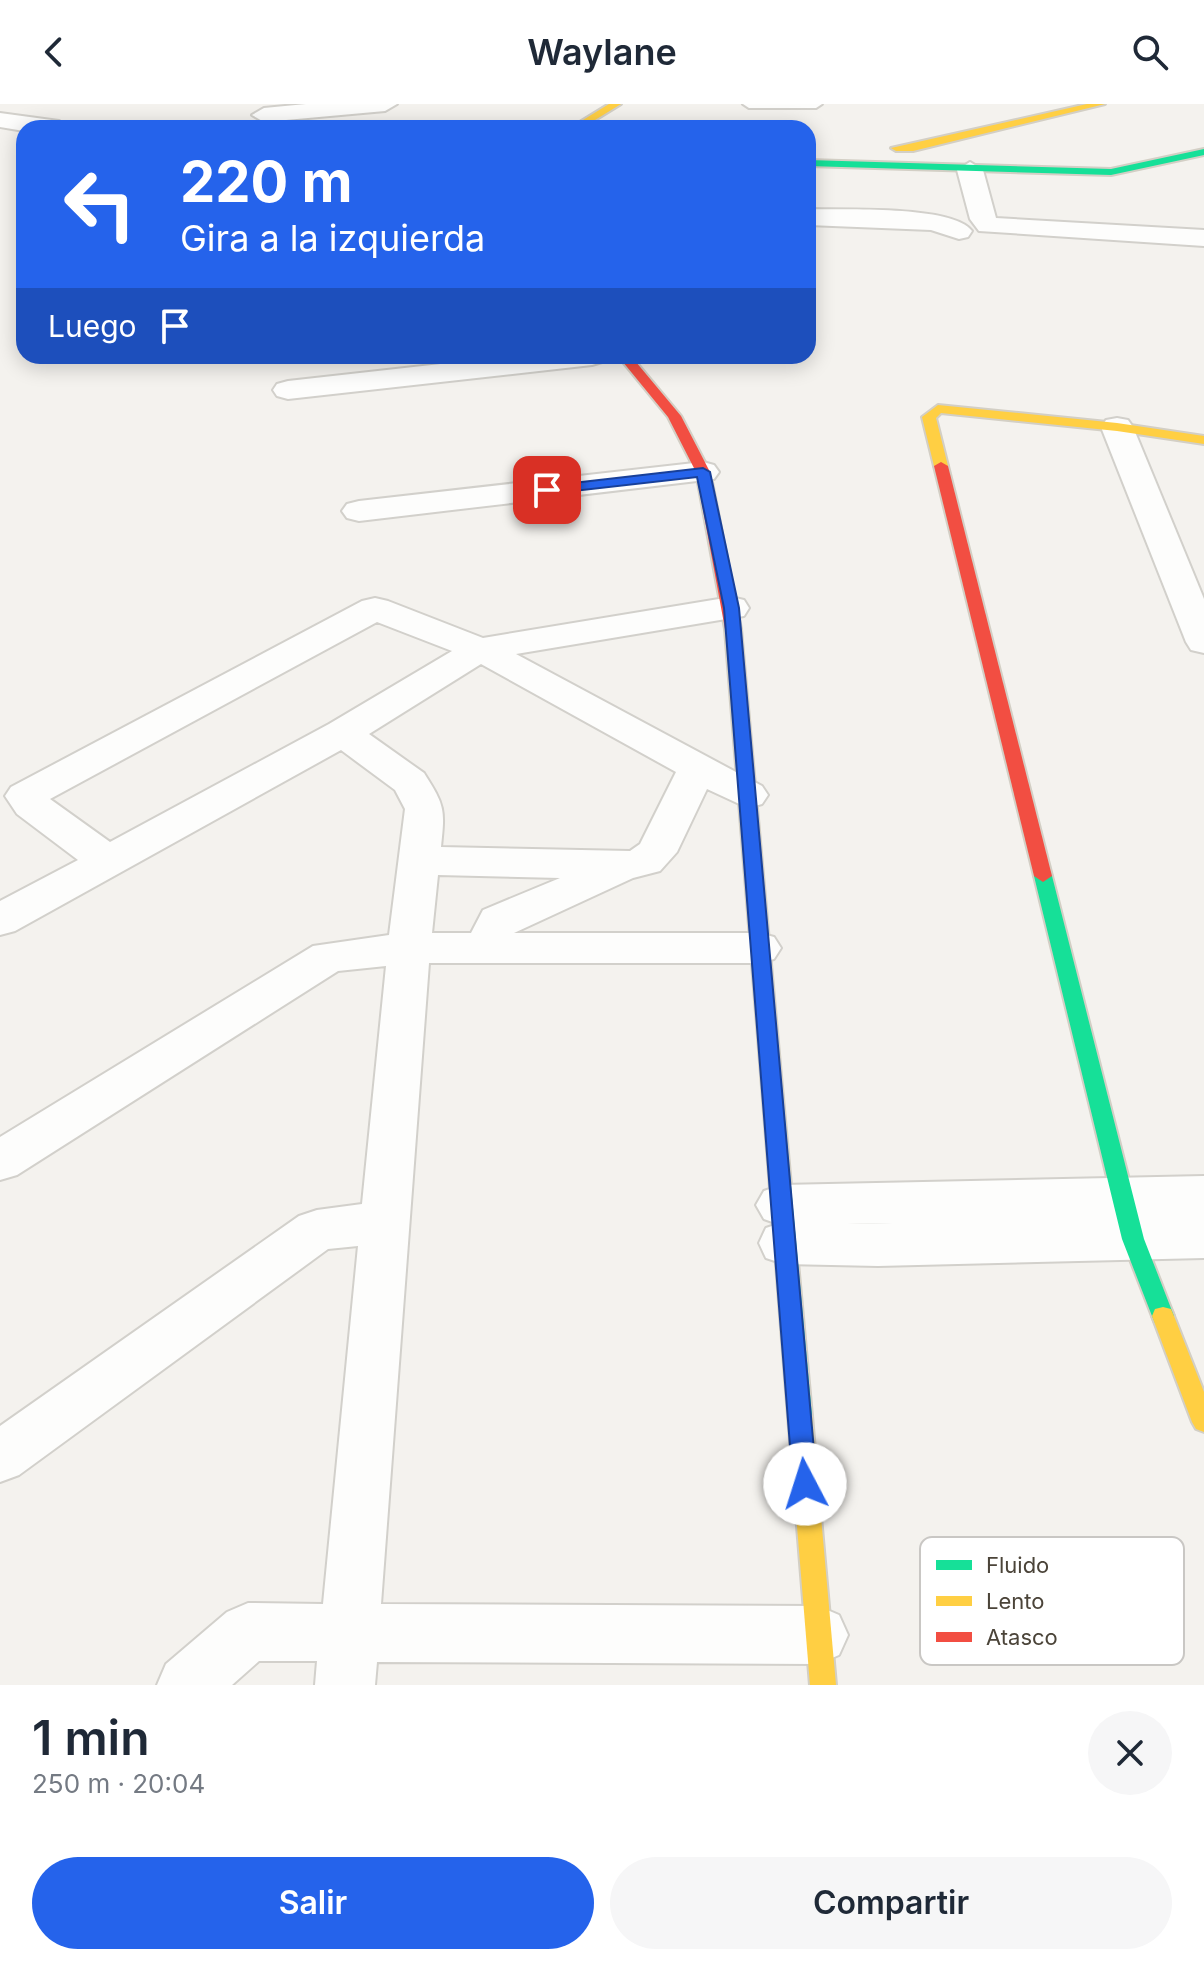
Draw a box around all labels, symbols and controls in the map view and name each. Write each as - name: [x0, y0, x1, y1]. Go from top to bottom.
- icon: back: [32, 30, 76, 74]
- text: Waylane: [527, 30, 677, 74]
- icon: search: [1128, 30, 1172, 74]
- text: 220 m: [180, 148, 353, 216]
- icon: left: [48, 152, 152, 256]
- text: Gira a la izquierda: [180, 216, 485, 260]
- icon: arrive: [153, 304, 197, 348]
- text: Luego: [48, 308, 137, 344]
- pin: [513, 456, 581, 524]
- icon: arrive: [525, 468, 569, 512]
- position arrow: [763, 1442, 847, 1526]
- legend: [920, 1537, 1184, 1665]
- text: Fluido: [986, 1552, 1049, 1578]
- text: Lento: [986, 1588, 1044, 1614]
- text: Atasco: [986, 1624, 1058, 1650]
- text: 1 min: [32, 1708, 150, 1767]
- button: close: [1088, 1711, 1172, 1795]
- text: 250 m · 20:04: [32, 1768, 205, 1799]
- button: Salir: [32, 1857, 594, 1949]
- button: Compartir: [610, 1857, 1172, 1949]

